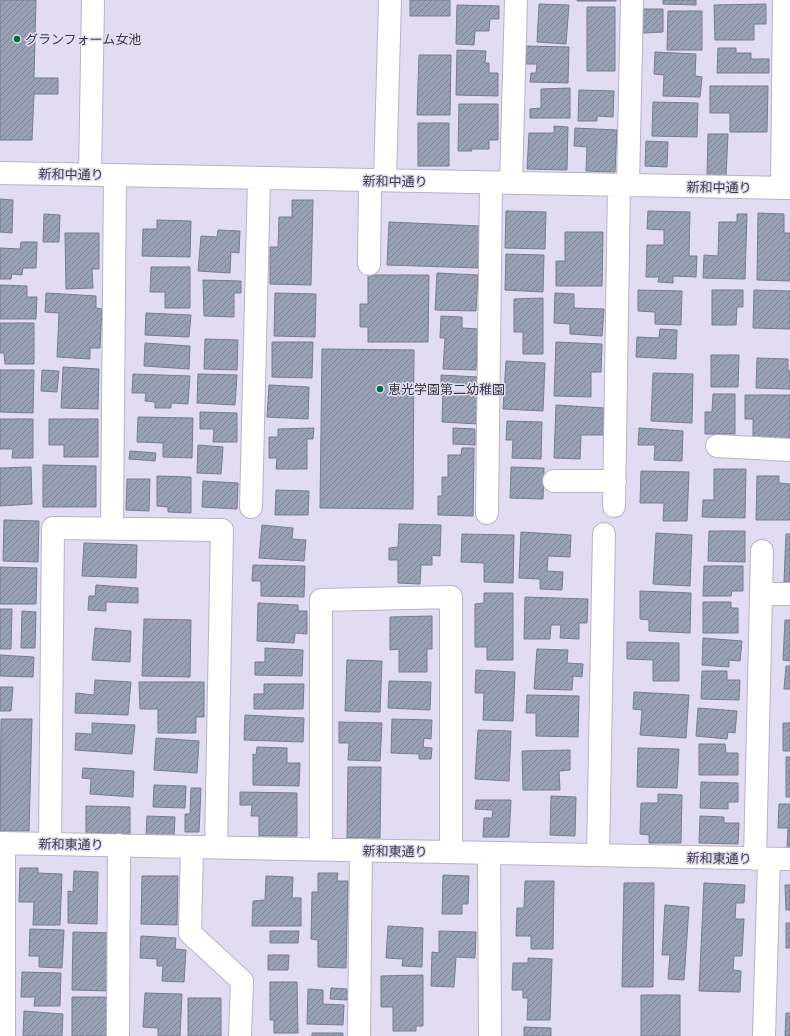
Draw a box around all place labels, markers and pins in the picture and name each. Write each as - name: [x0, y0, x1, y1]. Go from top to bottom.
- place label: グランフォーム女池: [25, 32, 141, 48]
- marker: グランフォーム女池: [12, 34, 22, 44]
- place label: 恵光学園第二幼稚園: [388, 382, 505, 398]
- marker: 恵光学園第二幼稚園: [375, 384, 385, 394]

